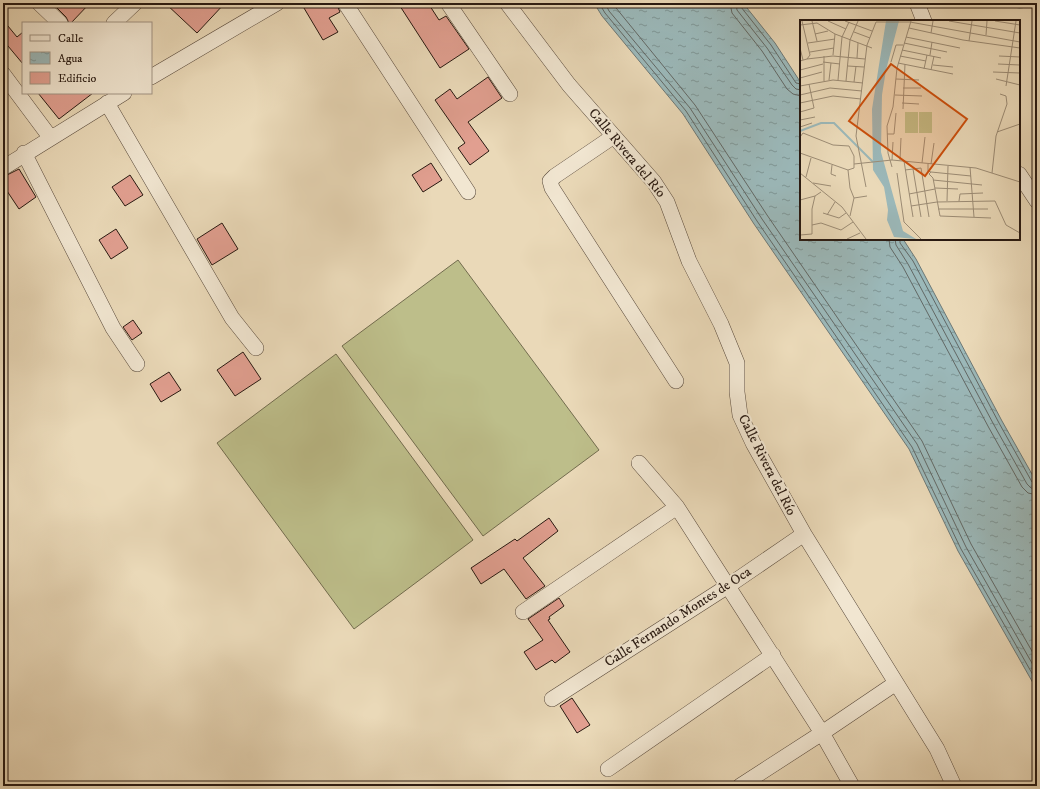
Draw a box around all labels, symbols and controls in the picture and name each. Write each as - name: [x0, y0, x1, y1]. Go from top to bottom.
- inset map: [800, 20, 1020, 240]
- legend: [22, 22, 152, 94]
- text: Calle: [58, 31, 83, 46]
- text: Agua: [58, 51, 83, 66]
- text: Edificio: [58, 71, 97, 86]
- street label: Calle Rivera del Río: [584, 105, 670, 201]
- street label: Calle Rivera del Río: [734, 411, 800, 519]
- street label: Calle Fernando Montes de Oca: [601, 563, 755, 671]

